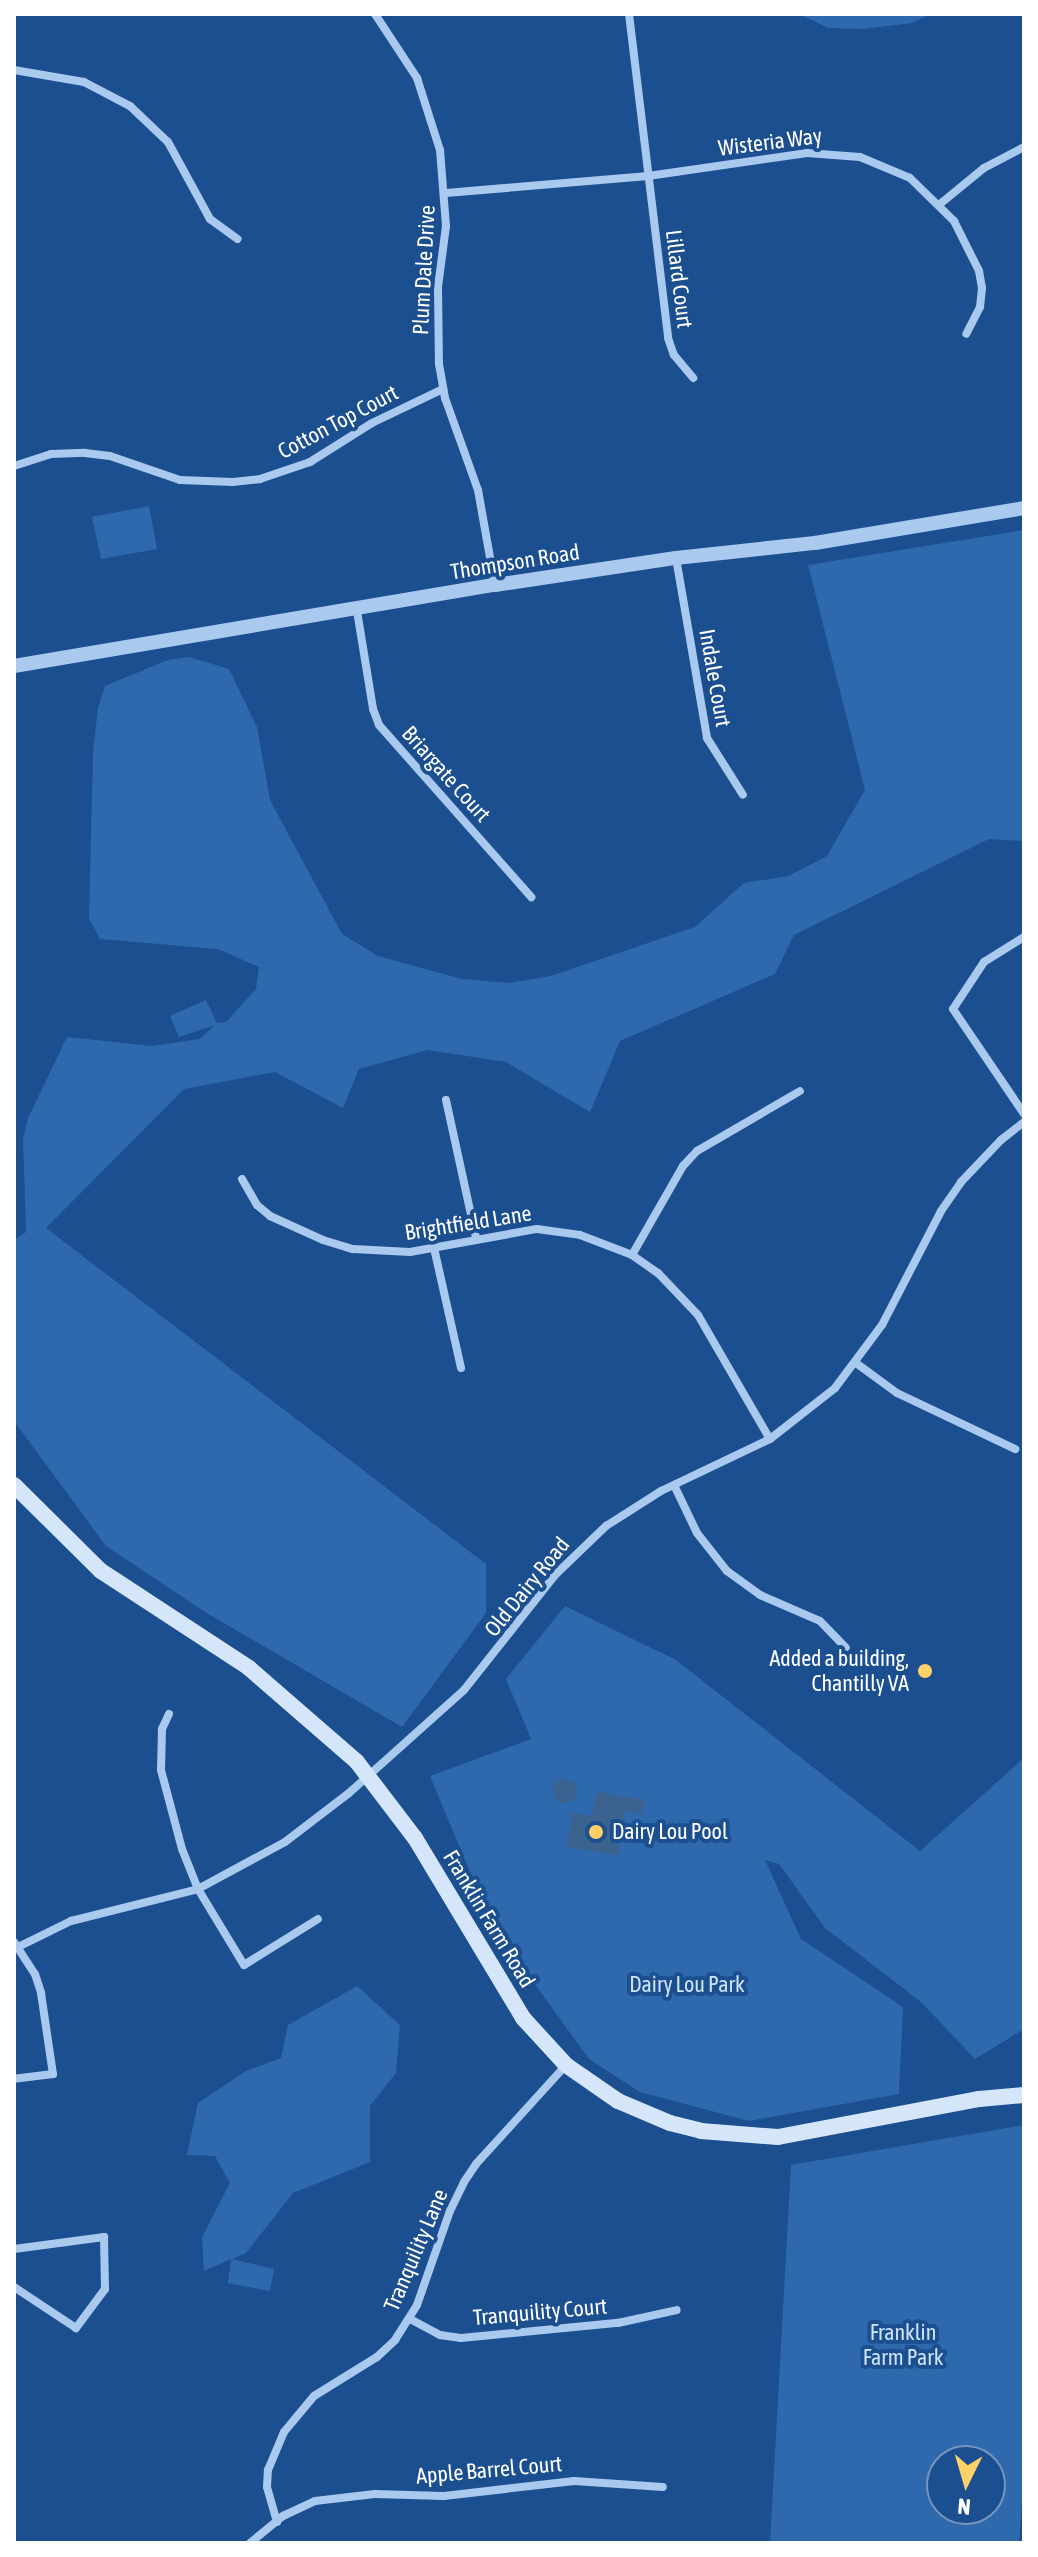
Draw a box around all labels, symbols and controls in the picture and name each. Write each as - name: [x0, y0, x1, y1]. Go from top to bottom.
- street label: Wisteria Way: [717, 123, 823, 161]
- street label: Plum Dale Drive: [407, 204, 441, 336]
- street label: Lillard Court: [660, 228, 698, 330]
- street label: Cotton Top Court: [273, 379, 403, 465]
- street label: Thompson Road: [449, 539, 581, 585]
- street label: Indale Court: [693, 627, 737, 729]
- street label: Briargate Court: [396, 721, 496, 827]
- street label: Brightfield Lane: [403, 1200, 533, 1246]
- street label: Old Dairy Road: [479, 1532, 575, 1642]
- place label: Added a building, Chantilly VA: [770, 1645, 909, 1696]
- marker: Added a building, Chantilly VA: [916, 1662, 934, 1680]
- place label: Dairy Lou Pool: [612, 1819, 728, 1845]
- marker: Dairy Lou Pool: [587, 1823, 605, 1841]
- street label: Franklin Farm Road: [438, 1846, 540, 1992]
- park label: Dairy Lou Park: [629, 1972, 745, 1998]
- street label: Tranquility Lane: [378, 2185, 454, 2315]
- street label: Tranquility Court: [472, 2293, 608, 2331]
- park label: Franklin Farm Park: [863, 2319, 943, 2370]
- north arrow: [926, 2445, 1006, 2525]
- street label: Apple Barrel Court: [415, 2450, 563, 2490]
- text: N: [956, 2493, 972, 2520]

